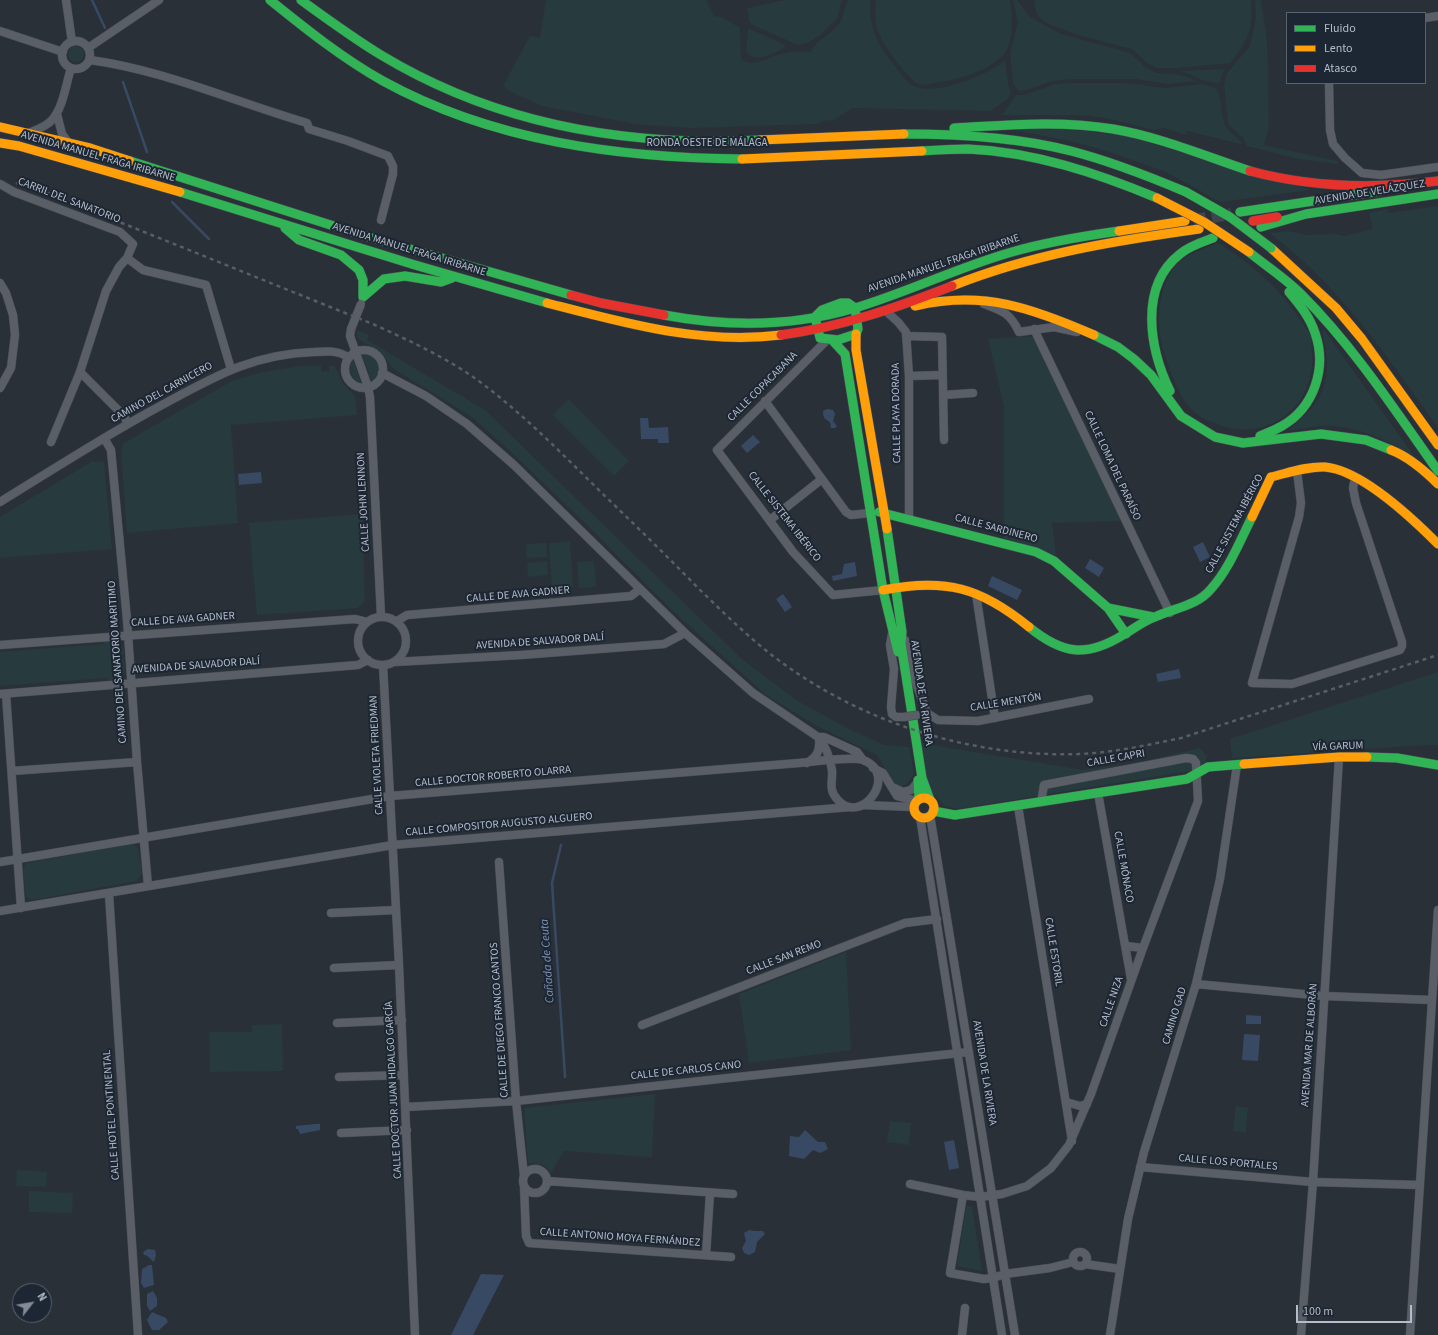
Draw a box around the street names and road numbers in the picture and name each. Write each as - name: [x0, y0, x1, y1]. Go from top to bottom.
- street label: AVENIDA MANUEL FRAGA IRIBARNE: [19, 129, 177, 185]
- street label: RONDA OESTE DE MÁLAGA: [647, 137, 767, 151]
- street label: CARRIL DEL SANATORIO: [16, 175, 122, 227]
- street label: AVENIDA DE VELÁZQUEZ: [1314, 178, 1426, 208]
- street label: AVENIDA MANUEL FRAGA IRIBARNE: [331, 220, 487, 280]
- street label: AVENIDA MANUEL FRAGA IRIBARNE: [866, 232, 1022, 296]
- street label: CALLE COPACABANA: [725, 349, 801, 425]
- street label: CAMINO DEL CARNICERO: [109, 360, 215, 426]
- street label: CALLE PLAYA DORADA: [890, 363, 904, 463]
- street label: CALLE LOMA DEL PARAÍSO: [1081, 409, 1143, 523]
- street label: CALLE JOHN LENNON: [355, 452, 373, 552]
- street label: CALLE SISTEMA IBÉRICO: [745, 469, 823, 565]
- street label: CALLE SISTEMA IBÉRICO: [1203, 472, 1267, 576]
- street label: CALLE SARDINERO: [953, 512, 1039, 546]
- street label: CAMINO DEL SANATORIO MARITIMO: [106, 580, 130, 744]
- street label: CALLE DE AVA GADNER: [466, 584, 570, 606]
- street label: CALLE DE AVA GADNER: [131, 610, 235, 630]
- street label: AVENIDA DE SALVADOR DALÍ: [476, 631, 604, 653]
- street label: AVENIDA DE LA RIVIERA: [907, 640, 935, 746]
- street label: AVENIDA DE SALVADOR DALÍ: [132, 655, 260, 677]
- street label: CALLE MENTÓN: [969, 691, 1043, 715]
- street label: CALLE VIOLETA FRIEDMAN: [367, 695, 387, 815]
- street label: VÍA GARUM: [1312, 740, 1364, 754]
- street label: CALLE CAPRI: [1086, 747, 1146, 771]
- street label: CALLE DOCTOR ROBERTO OLARRA: [414, 764, 572, 790]
- street label: CALLE COMPOSITOR AUGUSTO ALGUERO: [405, 810, 593, 840]
- street label: CALLE MÓNACO: [1110, 830, 1136, 904]
- street label: CALLE ESTORIL: [1041, 916, 1065, 988]
- street label: CALLE SAN REMO: [745, 938, 823, 978]
- street label: CALLE DE DIEGO FRANCO CANTOS: [488, 942, 512, 1098]
- street label: CALLE NIZA: [1097, 975, 1127, 1029]
- street label: AVENIDA MAR DE ALBORÁN: [1299, 983, 1321, 1107]
- street label: CAMINO GAD: [1160, 986, 1190, 1046]
- street label: CALLE DOCTOR JUAN HIDALGO GARCÍA: [383, 1001, 405, 1179]
- street label: AVENIDA DE LA RIVIERA: [969, 1020, 999, 1126]
- street label: CALLE HOTEL PONTINENTAL: [101, 1049, 123, 1181]
- street label: CALLE DE CARLOS CANO: [630, 1059, 742, 1083]
- street label: CALLE LOS PORTALES: [1178, 1152, 1278, 1174]
- street label: CALLE ANTONIO MOYA FERNÁNDEZ: [539, 1226, 701, 1250]

